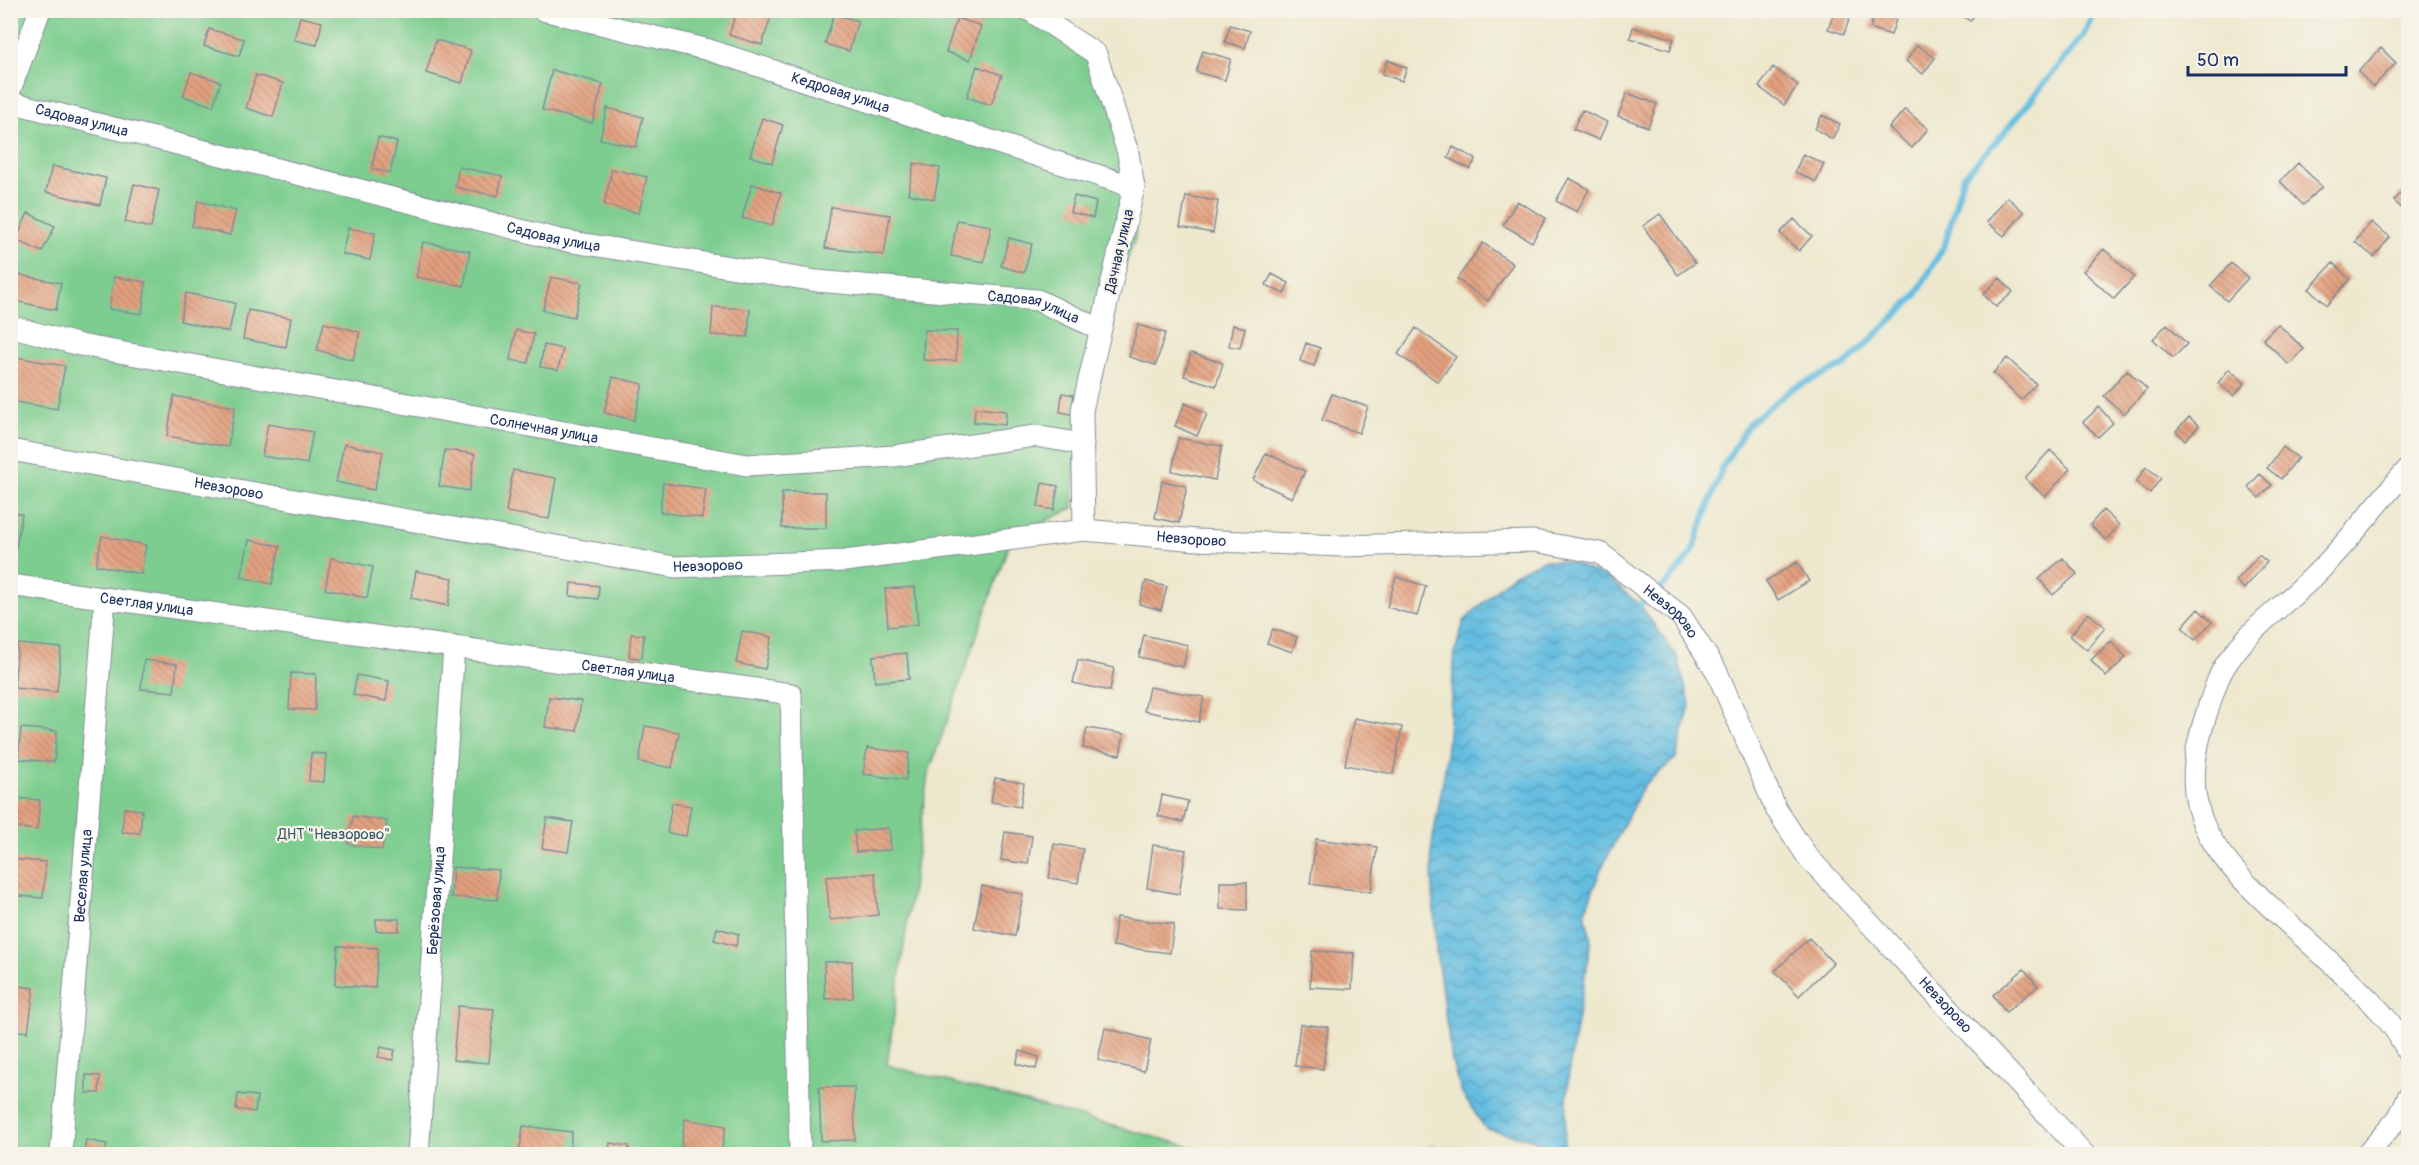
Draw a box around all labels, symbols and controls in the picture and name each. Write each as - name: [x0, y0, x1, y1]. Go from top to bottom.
- scale bar: [2188, 39, 2346, 77]
- text: 50 m: [2197, 49, 2239, 72]
- street label: Кедровая улица: [789, 68, 892, 118]
- street label: Садовая улица: [33, 100, 130, 141]
- street label: Дачная улица: [1100, 207, 1138, 296]
- street label: Садовая улица: [504, 218, 602, 256]
- street label: Садовая улица: [987, 287, 1082, 328]
- street label: Солнечная улица: [488, 410, 600, 448]
- street label: Невзорово: [192, 474, 265, 504]
- street label: Невзорово: [1155, 527, 1227, 551]
- street label: Невзорово: [672, 556, 743, 577]
- street label: Невзорово: [1639, 581, 1702, 642]
- street label: Светлая улица: [99, 589, 195, 620]
- street label: Светлая улица: [580, 656, 676, 688]
- park label: ДНТ "Невзорово": [277, 825, 390, 844]
- street label: Веселая улица: [70, 829, 97, 923]
- street label: Берёзовая улица: [423, 846, 450, 956]
- street label: Невзорово: [1914, 973, 1976, 1037]

